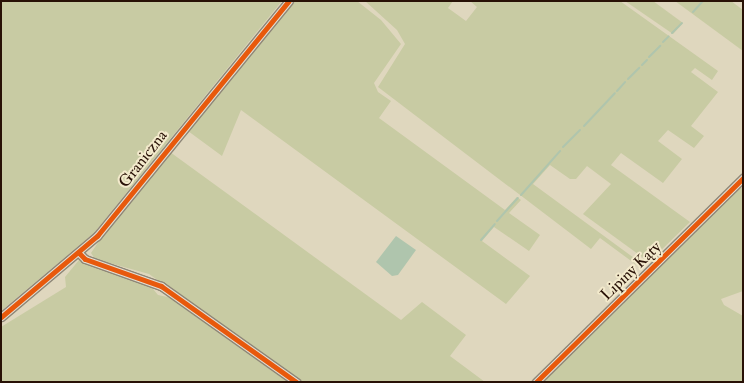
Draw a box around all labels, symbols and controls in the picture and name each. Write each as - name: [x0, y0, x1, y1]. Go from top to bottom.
- street label: Graniczna: [115, 127, 171, 191]
- street label: Lipiny Kąty: [597, 238, 665, 304]

